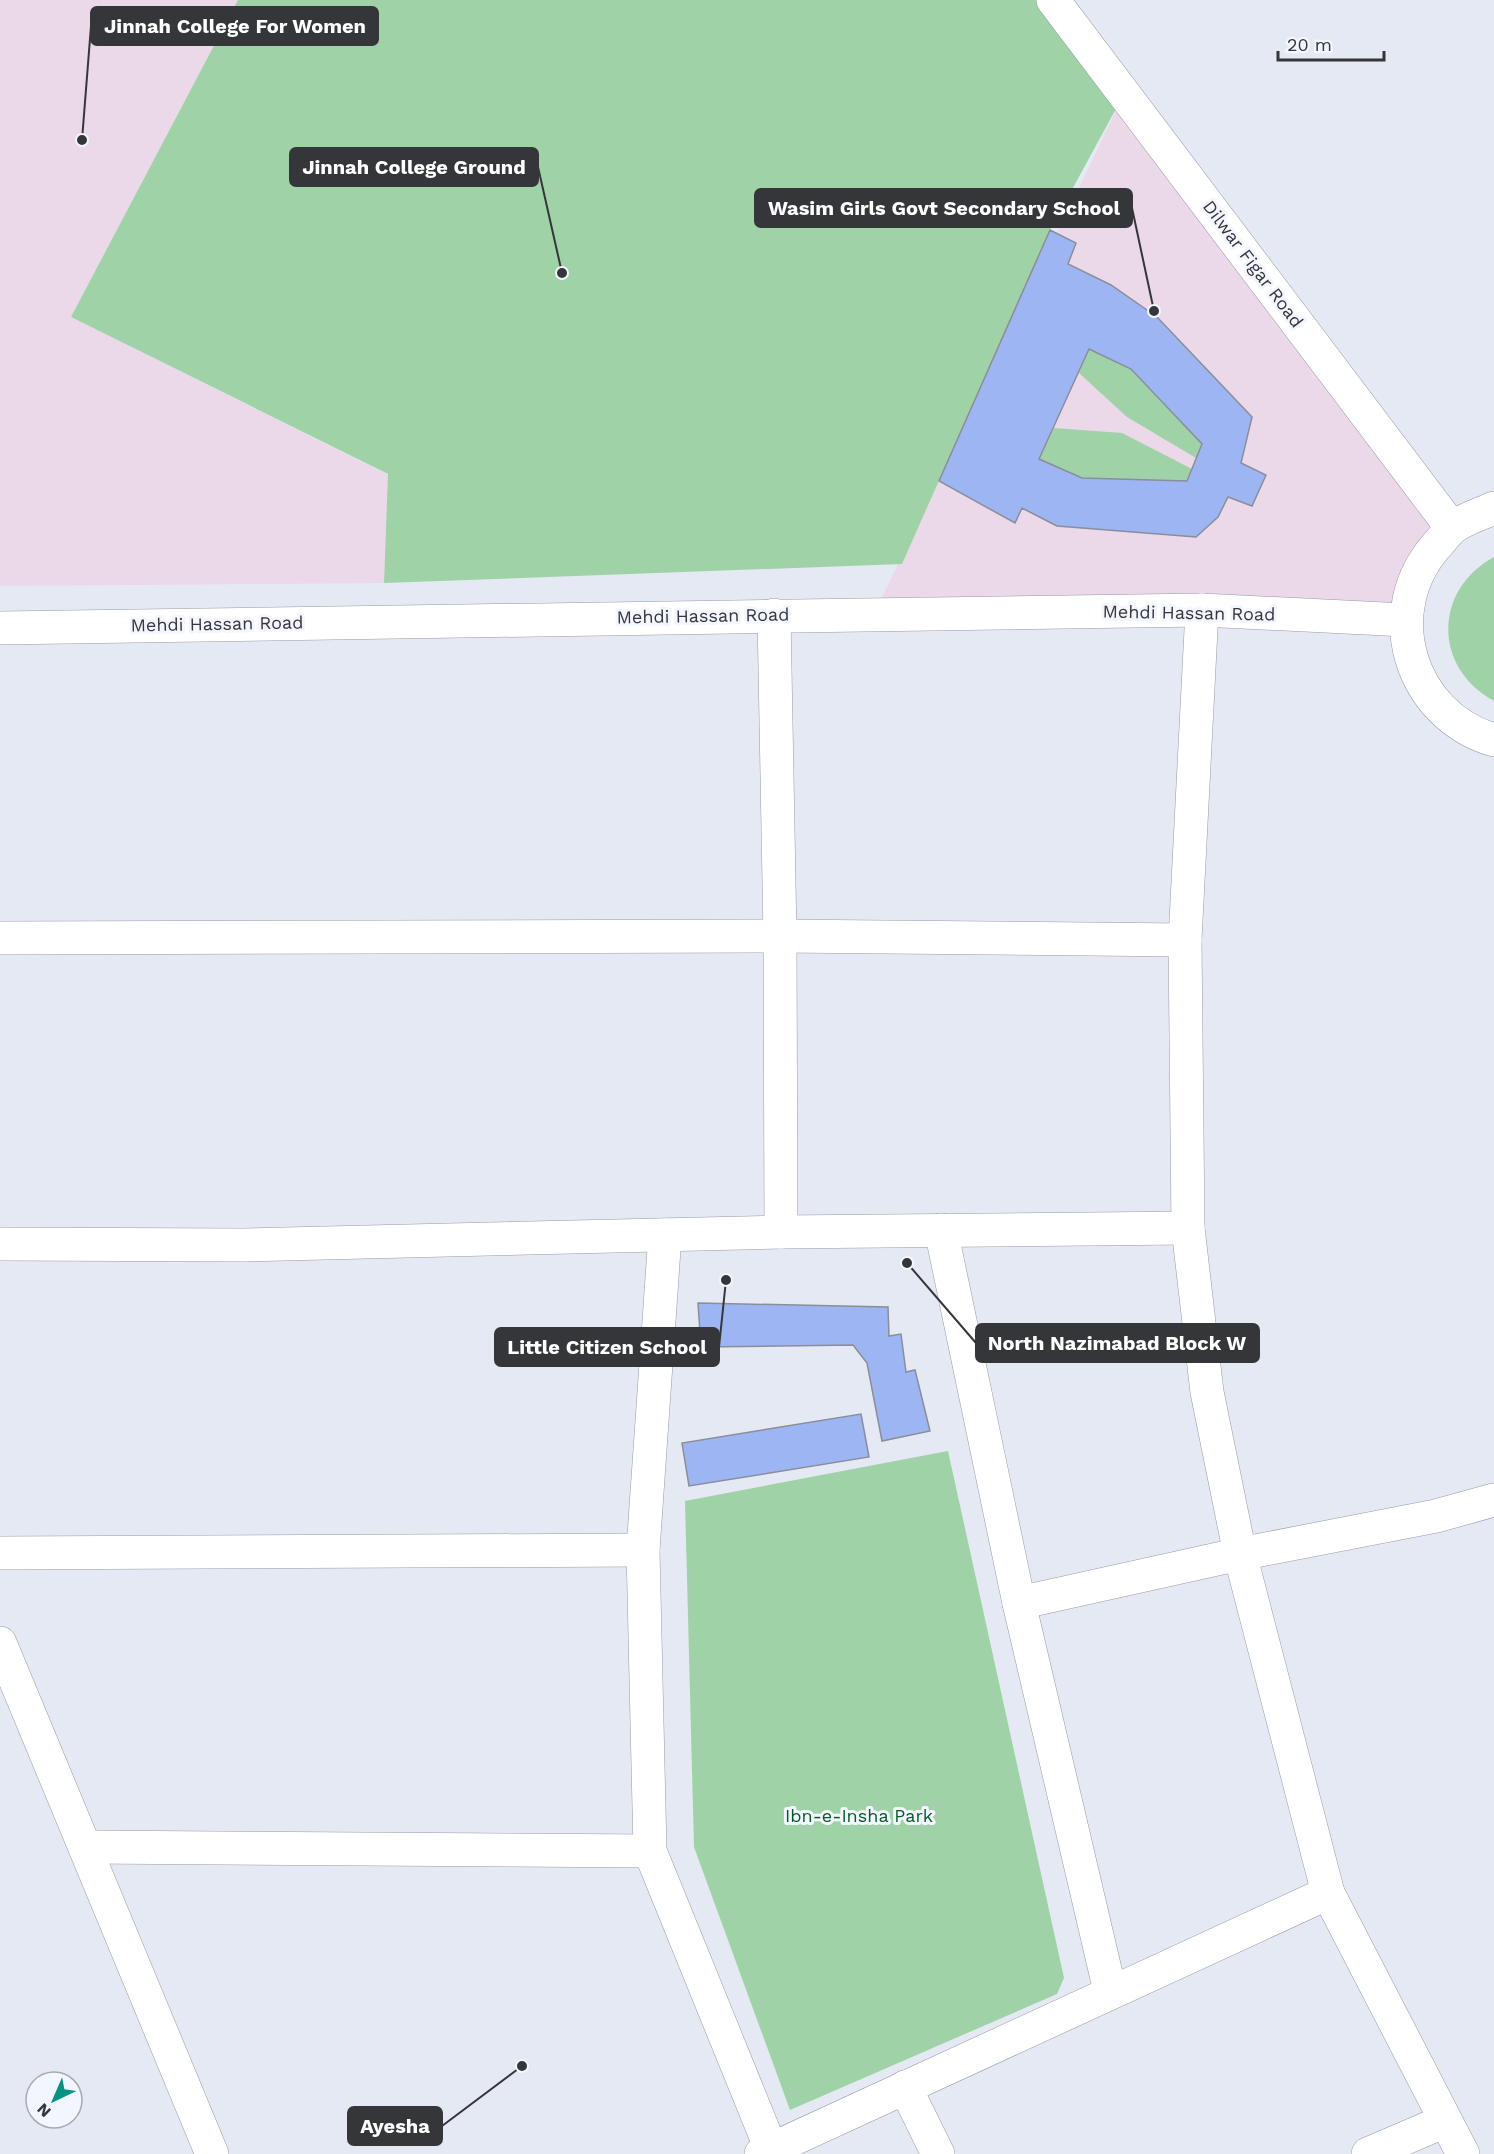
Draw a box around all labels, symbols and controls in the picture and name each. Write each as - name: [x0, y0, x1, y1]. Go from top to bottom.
- callout: Jinnah College For Women: [91, 7, 378, 45]
- text: Jinnah College For Women: [104, 14, 366, 38]
- scale bar: [1278, 24, 1384, 62]
- text: 20 m: [1287, 34, 1332, 55]
- callout: Jinnah College Ground: [290, 148, 538, 186]
- text: Jinnah College Ground: [302, 155, 526, 179]
- callout: Wasim Girls Govt Secondary School: [755, 189, 1132, 227]
- text: Wasim Girls Govt Secondary School: [768, 196, 1120, 220]
- street label: Dilwar Figar Road: [1199, 196, 1308, 331]
- street label: Mehdi Hassan Road: [1103, 600, 1275, 625]
- street label: Mehdi Hassan Road: [617, 603, 789, 628]
- street label: Mehdi Hassan Road: [131, 611, 303, 636]
- callout: North Nazimabad Block W: [976, 1324, 1259, 1362]
- callout: Little Citizen School: [495, 1328, 719, 1366]
- text: North Nazimabad Block W: [988, 1331, 1246, 1355]
- text: Little Citizen School: [507, 1335, 707, 1359]
- park label: Ibn-e-Insha Park: [785, 1805, 933, 1826]
- north arrow: [24, 2070, 84, 2130]
- text: N: [33, 2099, 55, 2121]
- callout: Ayesha: [348, 2107, 442, 2145]
- text: Ayesha: [360, 2114, 430, 2138]

